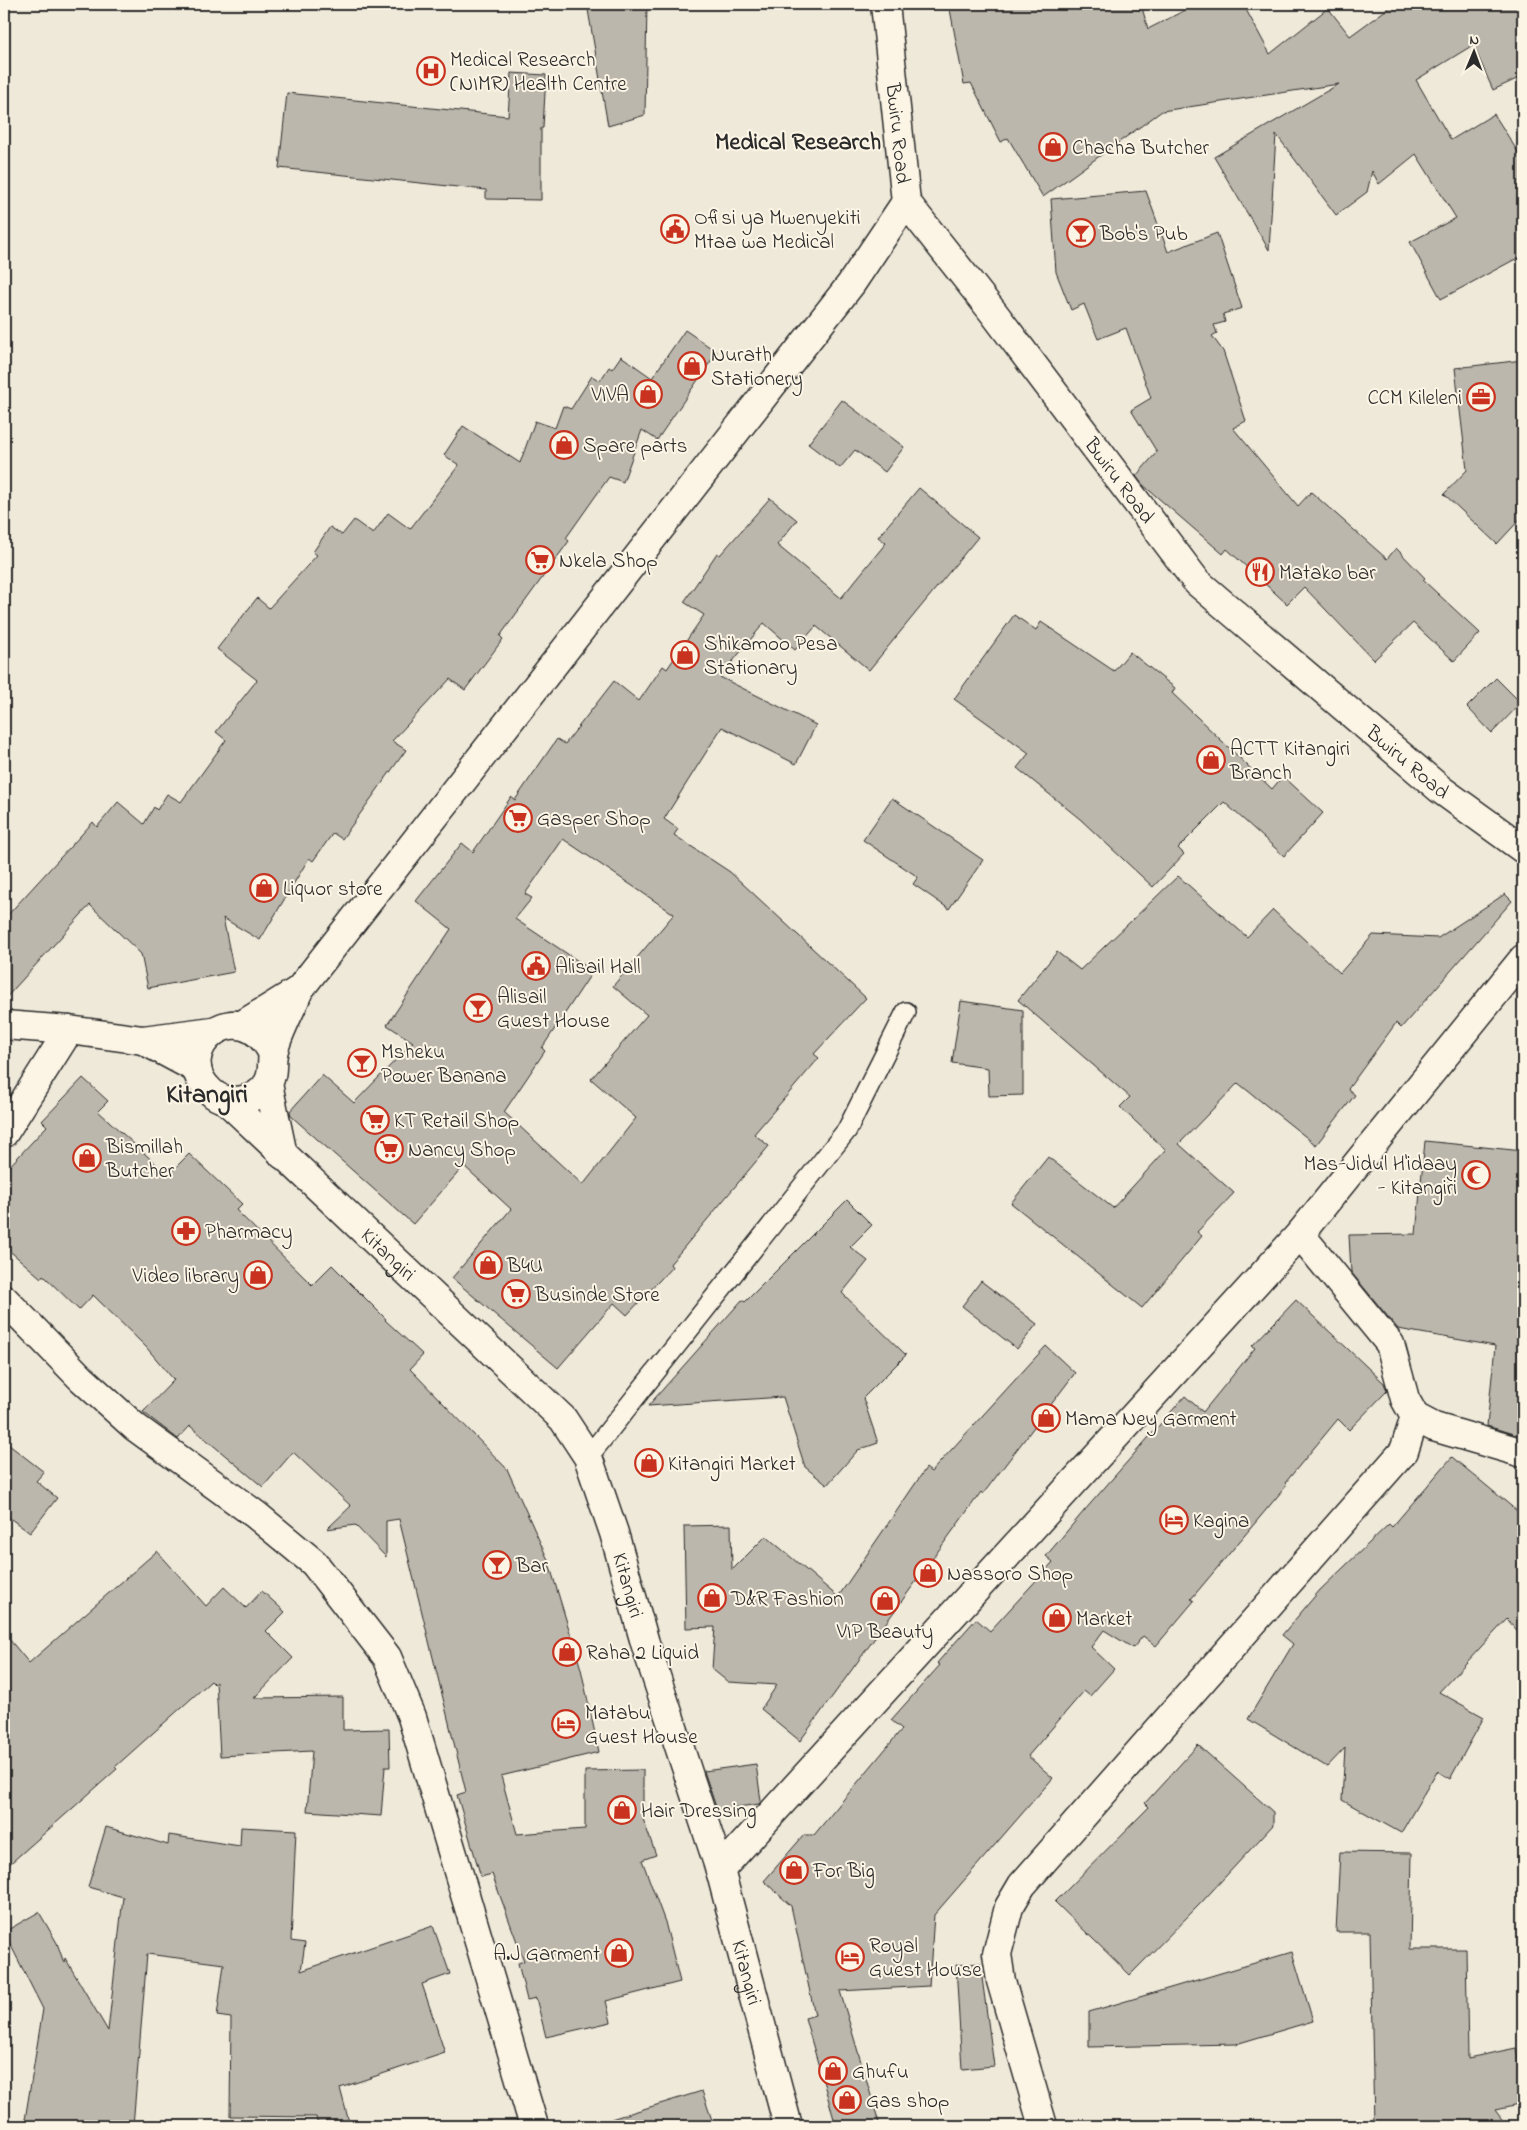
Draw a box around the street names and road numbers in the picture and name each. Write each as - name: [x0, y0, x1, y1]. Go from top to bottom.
- street label: Bwiru Road: [876, 81, 917, 186]
- street label: Bwiru Road: [1075, 431, 1161, 531]
- street label: Bwiru Road: [1358, 718, 1455, 808]
- street label: Kitangiri: [353, 1222, 422, 1289]
- street label: Kitangiri: [603, 1550, 650, 1622]
- street label: Kitangiri: [722, 1937, 768, 2009]

